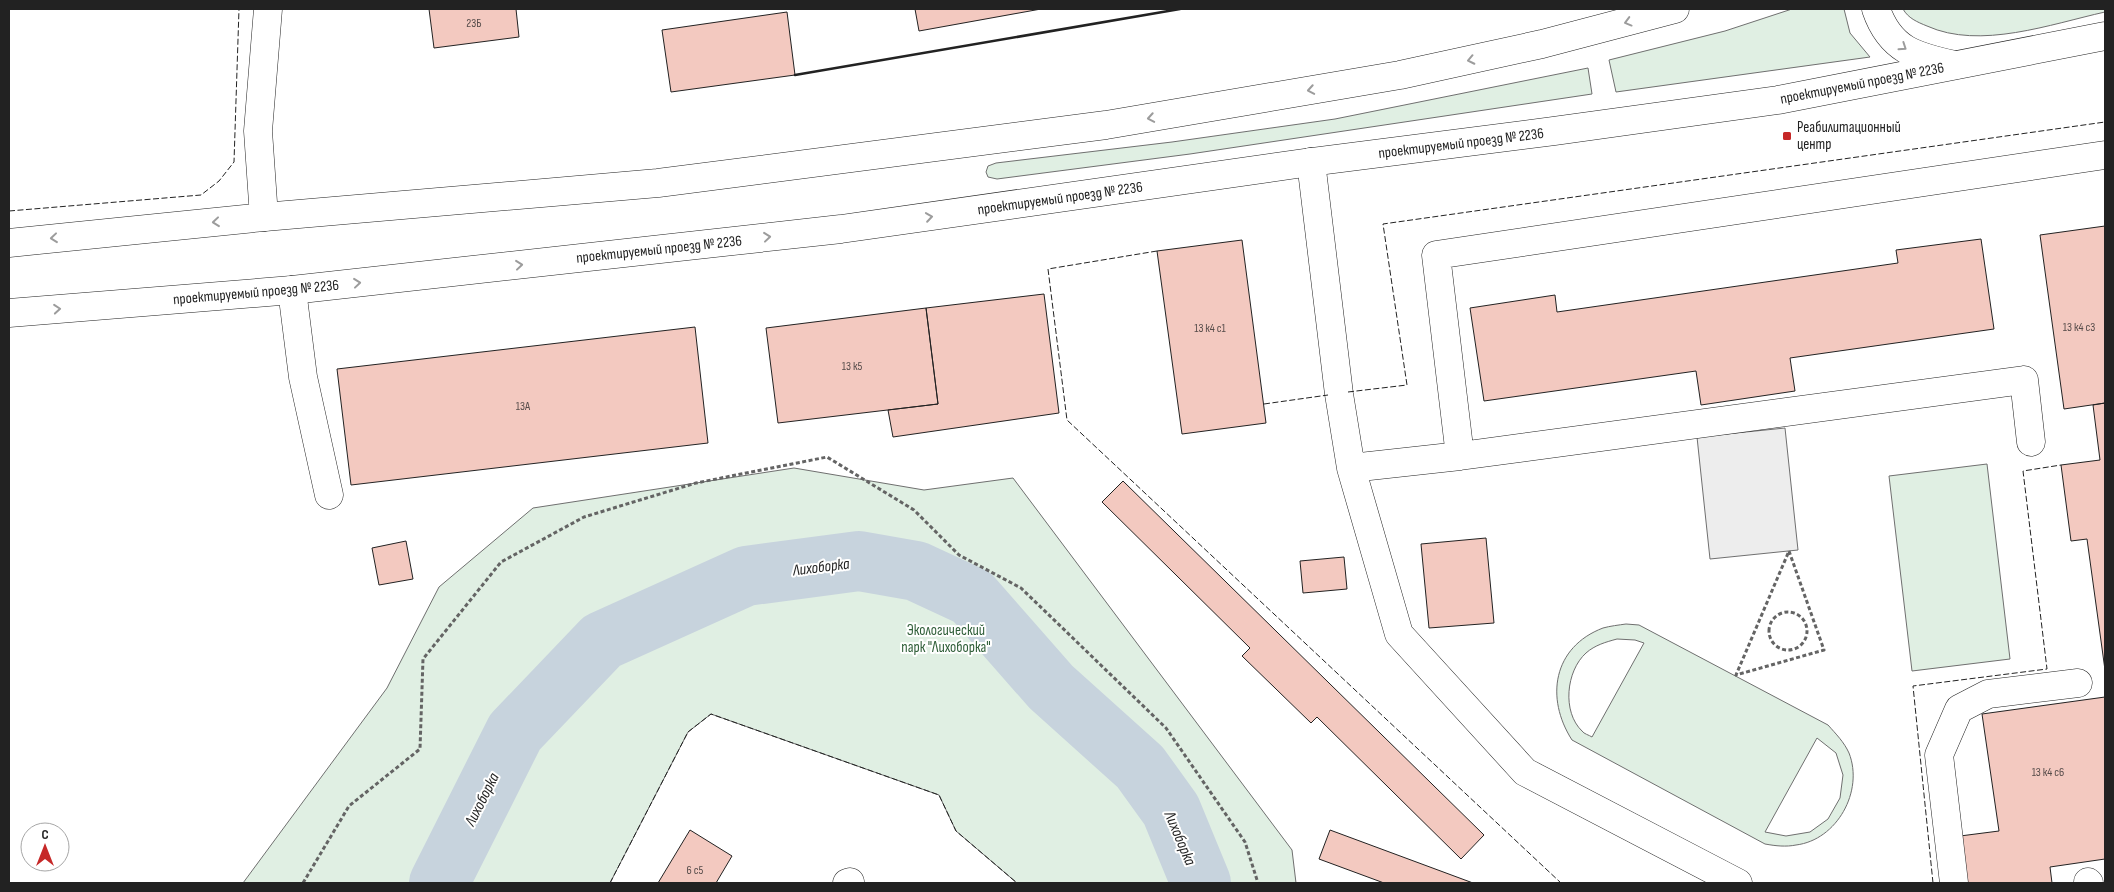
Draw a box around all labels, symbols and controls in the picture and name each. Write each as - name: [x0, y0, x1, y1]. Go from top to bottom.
- house number: 23Б: [466, 16, 482, 31]
- one-way arrow: [1624, 16, 1633, 27]
- one-way arrow: [1898, 41, 1907, 51]
- one-way arrow: [1466, 54, 1475, 65]
- street label: проектируемый проезд № 2236: [1779, 58, 1946, 109]
- one-way arrow: [1307, 85, 1315, 95]
- one-way arrow: [1146, 112, 1155, 122]
- place label: Реабилитационный центр: [1797, 118, 1901, 154]
- street label: проектируемый проезд № 2236: [1377, 124, 1545, 163]
- marker: Реабилитационный центр: [1781, 130, 1793, 142]
- street label: проектируемый проезд № 2236: [976, 177, 1144, 219]
- one-way arrow: [924, 212, 933, 222]
- one-way arrow: [212, 216, 220, 227]
- street label: проектируемый проезд № 2236: [575, 231, 743, 268]
- one-way arrow: [50, 232, 58, 243]
- one-way arrow: [764, 232, 772, 243]
- one-way arrow: [515, 260, 523, 271]
- street label: проектируемый проезд № 2236: [172, 276, 340, 309]
- one-way arrow: [354, 278, 362, 289]
- one-way arrow: [54, 304, 62, 315]
- house number: 13 к4 с3: [2063, 320, 2095, 335]
- house number: 13 к4 с1: [1194, 321, 1227, 336]
- house number: 13 к5: [842, 359, 862, 374]
- house number: 13А: [516, 399, 531, 414]
- water label: Лихоборка: [791, 555, 851, 581]
- park label: Экологический парк "Лихоборка": [901, 621, 991, 657]
- house number: 13 к4 с6: [2032, 765, 2064, 780]
- water label: Лихоборка: [460, 770, 504, 830]
- water label: Лихоборка: [1159, 808, 1200, 869]
- north arrow: [20, 822, 70, 872]
- text: С: [41, 826, 49, 843]
- house number: 6 с5: [687, 863, 704, 878]

